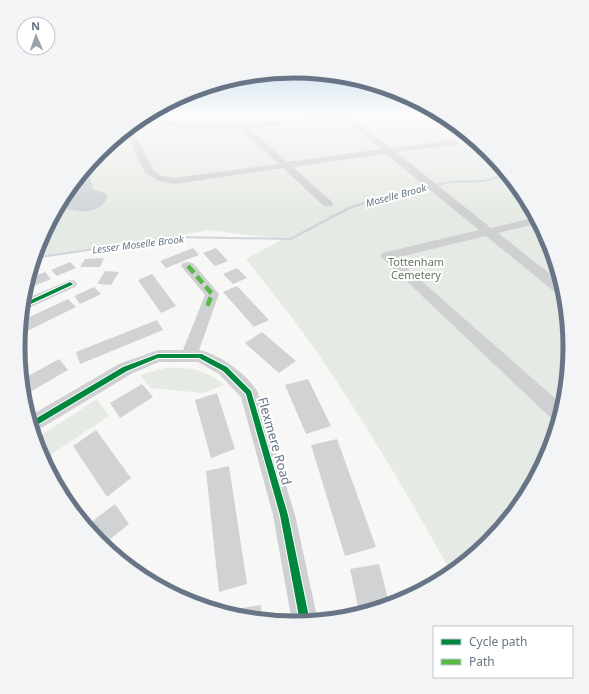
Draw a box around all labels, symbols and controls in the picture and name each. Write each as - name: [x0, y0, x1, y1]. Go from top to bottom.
- north arrow: [16, 16, 56, 56]
- text: N: [31, 18, 40, 33]
- water label: Moselle Brook: [364, 180, 429, 210]
- water label: Lesser Moselle Brook: [91, 231, 186, 257]
- park label: Tottenham Cemetery: [388, 254, 444, 282]
- street label: Flexmere Road: [254, 395, 296, 487]
- legend: [433, 626, 573, 678]
- text: Cycle path: [469, 633, 527, 650]
- text: Path: [469, 653, 495, 670]

